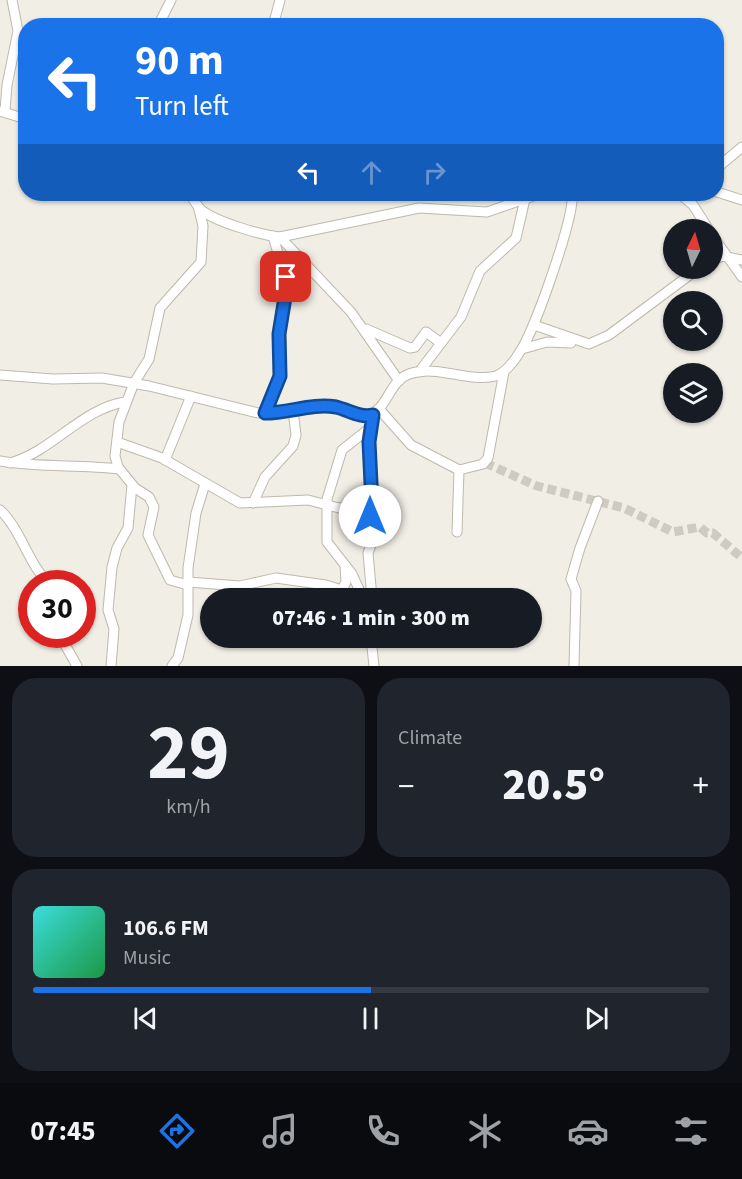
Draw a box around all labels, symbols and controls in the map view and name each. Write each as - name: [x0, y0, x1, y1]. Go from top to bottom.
- text: 90 m: [135, 31, 224, 91]
- icon: left: [36, 42, 114, 120]
- text: Turn left: [135, 87, 229, 126]
- icon: left: [292, 156, 325, 189]
- icon: ahead: [355, 156, 388, 189]
- icon: right: [418, 156, 451, 189]
- north arrow: [663, 219, 723, 279]
- map controls: [663, 219, 723, 423]
- pin: [260, 251, 311, 302]
- icon: arrive: [269, 260, 302, 293]
- button: search: [663, 291, 723, 351]
- button: layers: [663, 363, 723, 423]
- position arrow: [338, 484, 402, 548]
- speed limit sign: 30: [18, 570, 96, 648]
- text: 07:46 · 1 min · 300 m: [272, 602, 470, 634]
- text: 29: [147, 698, 230, 809]
- text: Climate: [398, 724, 462, 752]
- text: 20.5°: [502, 753, 605, 817]
- text: −: [398, 763, 414, 810]
- text: +: [693, 763, 709, 810]
- text: km/h: [166, 793, 211, 821]
- text: 106.6 FM: [123, 912, 209, 944]
- text: Music: [123, 944, 171, 972]
- icon: previous: [129, 1002, 162, 1035]
- icon: pause: [354, 1002, 387, 1035]
- icon: next: [580, 1002, 613, 1035]
- icon: directions: [156, 1110, 198, 1152]
- icon: music: [259, 1110, 301, 1152]
- icon: phone: [362, 1110, 404, 1152]
- icon: climate: [464, 1110, 506, 1152]
- icon: car: [567, 1110, 609, 1152]
- icon: filters: [670, 1110, 712, 1152]
- text: 07:45: [30, 1112, 95, 1151]

